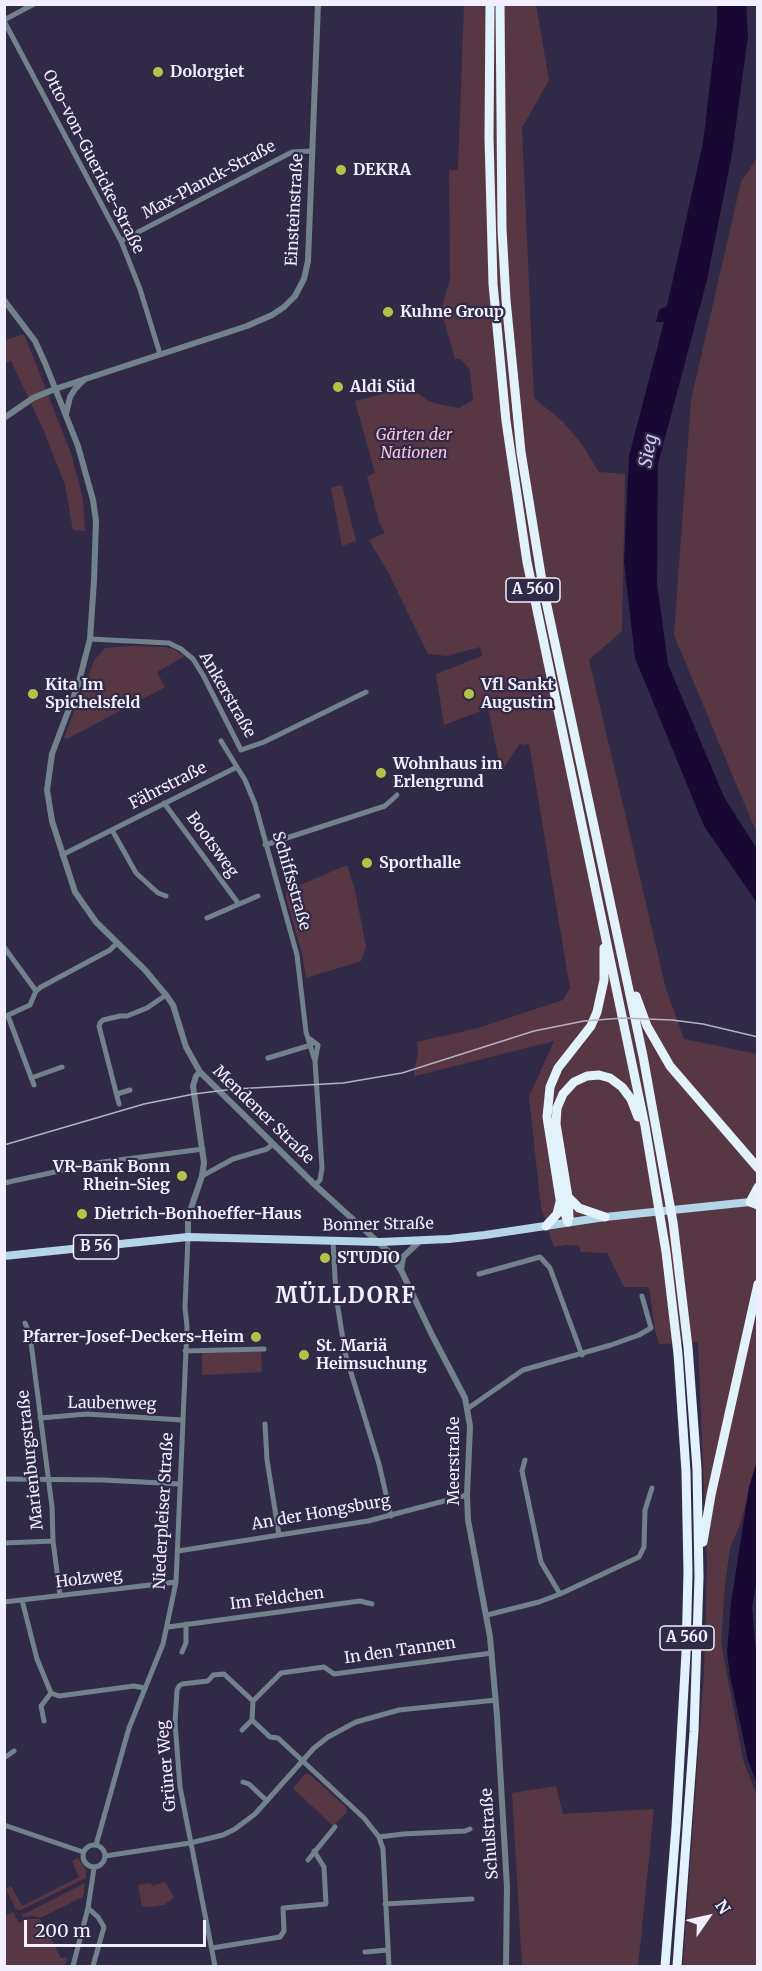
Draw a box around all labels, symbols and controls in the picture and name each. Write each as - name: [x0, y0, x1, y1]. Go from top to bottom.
- place label: Dolorgiet: [170, 62, 244, 82]
- marker: Dolorgiet: [151, 65, 165, 79]
- street label: Otto-von-Guericke-Straße: [38, 67, 148, 257]
- street label: Max-Planck-Straße: [139, 137, 279, 223]
- street label: Einsteinstraße: [282, 153, 308, 267]
- place label: DEKRA: [353, 160, 411, 180]
- marker: DEKRA: [334, 163, 348, 177]
- place label: Kuhne Group: [400, 302, 504, 322]
- marker: Kuhne Group: [381, 305, 395, 319]
- place label: Aldi Süd: [350, 377, 415, 397]
- marker: Aldi Süd: [331, 380, 345, 394]
- park label: Gärten der Nationen: [376, 425, 452, 463]
- water label: Sieg: [635, 432, 663, 470]
- road number: A 560: [506, 578, 560, 602]
- street label: Ankerstraße: [195, 649, 259, 741]
- place label: Kita Im Spichelsfeld: [45, 675, 140, 713]
- place label: Vfl Sankt Augustin: [481, 675, 554, 713]
- marker: Kita Im Spichelsfeld: [26, 687, 40, 701]
- marker: Vfl Sankt Augustin: [462, 687, 476, 701]
- place label: Wohnhaus im Erlengrund: [393, 754, 503, 792]
- street label: Fährstraße: [126, 758, 210, 814]
- marker: Wohnhaus im Erlengrund: [374, 766, 388, 780]
- street label: Bootsweg: [182, 809, 242, 881]
- street label: Schiffsstraße: [268, 829, 314, 933]
- place label: Sporthalle: [379, 853, 461, 873]
- marker: Sporthalle: [360, 856, 374, 870]
- street label: Mendener Straße: [208, 1062, 318, 1168]
- place label: VR-Bank Bonn Rhein-Sieg: [53, 1157, 170, 1195]
- marker: VR-Bank Bonn Rhein-Sieg: [175, 1169, 189, 1183]
- place label: Dietrich-Bonhoeffer-Haus: [94, 1204, 302, 1224]
- marker: Dietrich-Bonhoeffer-Haus: [75, 1207, 89, 1221]
- street label: Bonner Straße: [322, 1214, 434, 1236]
- road number: B 56: [74, 1235, 118, 1259]
- place label: STUDIO: [337, 1248, 400, 1268]
- marker: STUDIO: [318, 1251, 332, 1265]
- district label: MÜLLDORF: [275, 1284, 417, 1310]
- place label: Pfarrer-Josef-Deckers-Heim: [23, 1327, 244, 1347]
- marker: Pfarrer-Josef-Deckers-Heim: [249, 1330, 263, 1344]
- place label: St. Mariä Heimsuchung: [316, 1336, 427, 1374]
- marker: St. Mariä Heimsuchung: [297, 1348, 311, 1362]
- street label: Marienburgstraße: [14, 1389, 48, 1531]
- street label: Laubenweg: [67, 1394, 157, 1414]
- street label: Meerstraße: [444, 1417, 464, 1505]
- street label: Niederpleiser Straße: [150, 1432, 178, 1590]
- street label: An der Hongsburg: [250, 1491, 392, 1535]
- street label: Holzweg: [54, 1565, 124, 1593]
- street label: Im Feldchen: [229, 1584, 325, 1614]
- road number: A 560: [660, 1626, 714, 1650]
- street label: In den Tannen: [343, 1634, 457, 1668]
- street label: Grüner Weg: [153, 1719, 181, 1813]
- street label: Schulstraße: [477, 1788, 503, 1880]
- north arrow: [678, 1887, 738, 1947]
- text: N: [711, 1896, 735, 1918]
- scale bar: [27, 1908, 208, 1946]
- text: 200 m: [35, 1919, 91, 1942]

